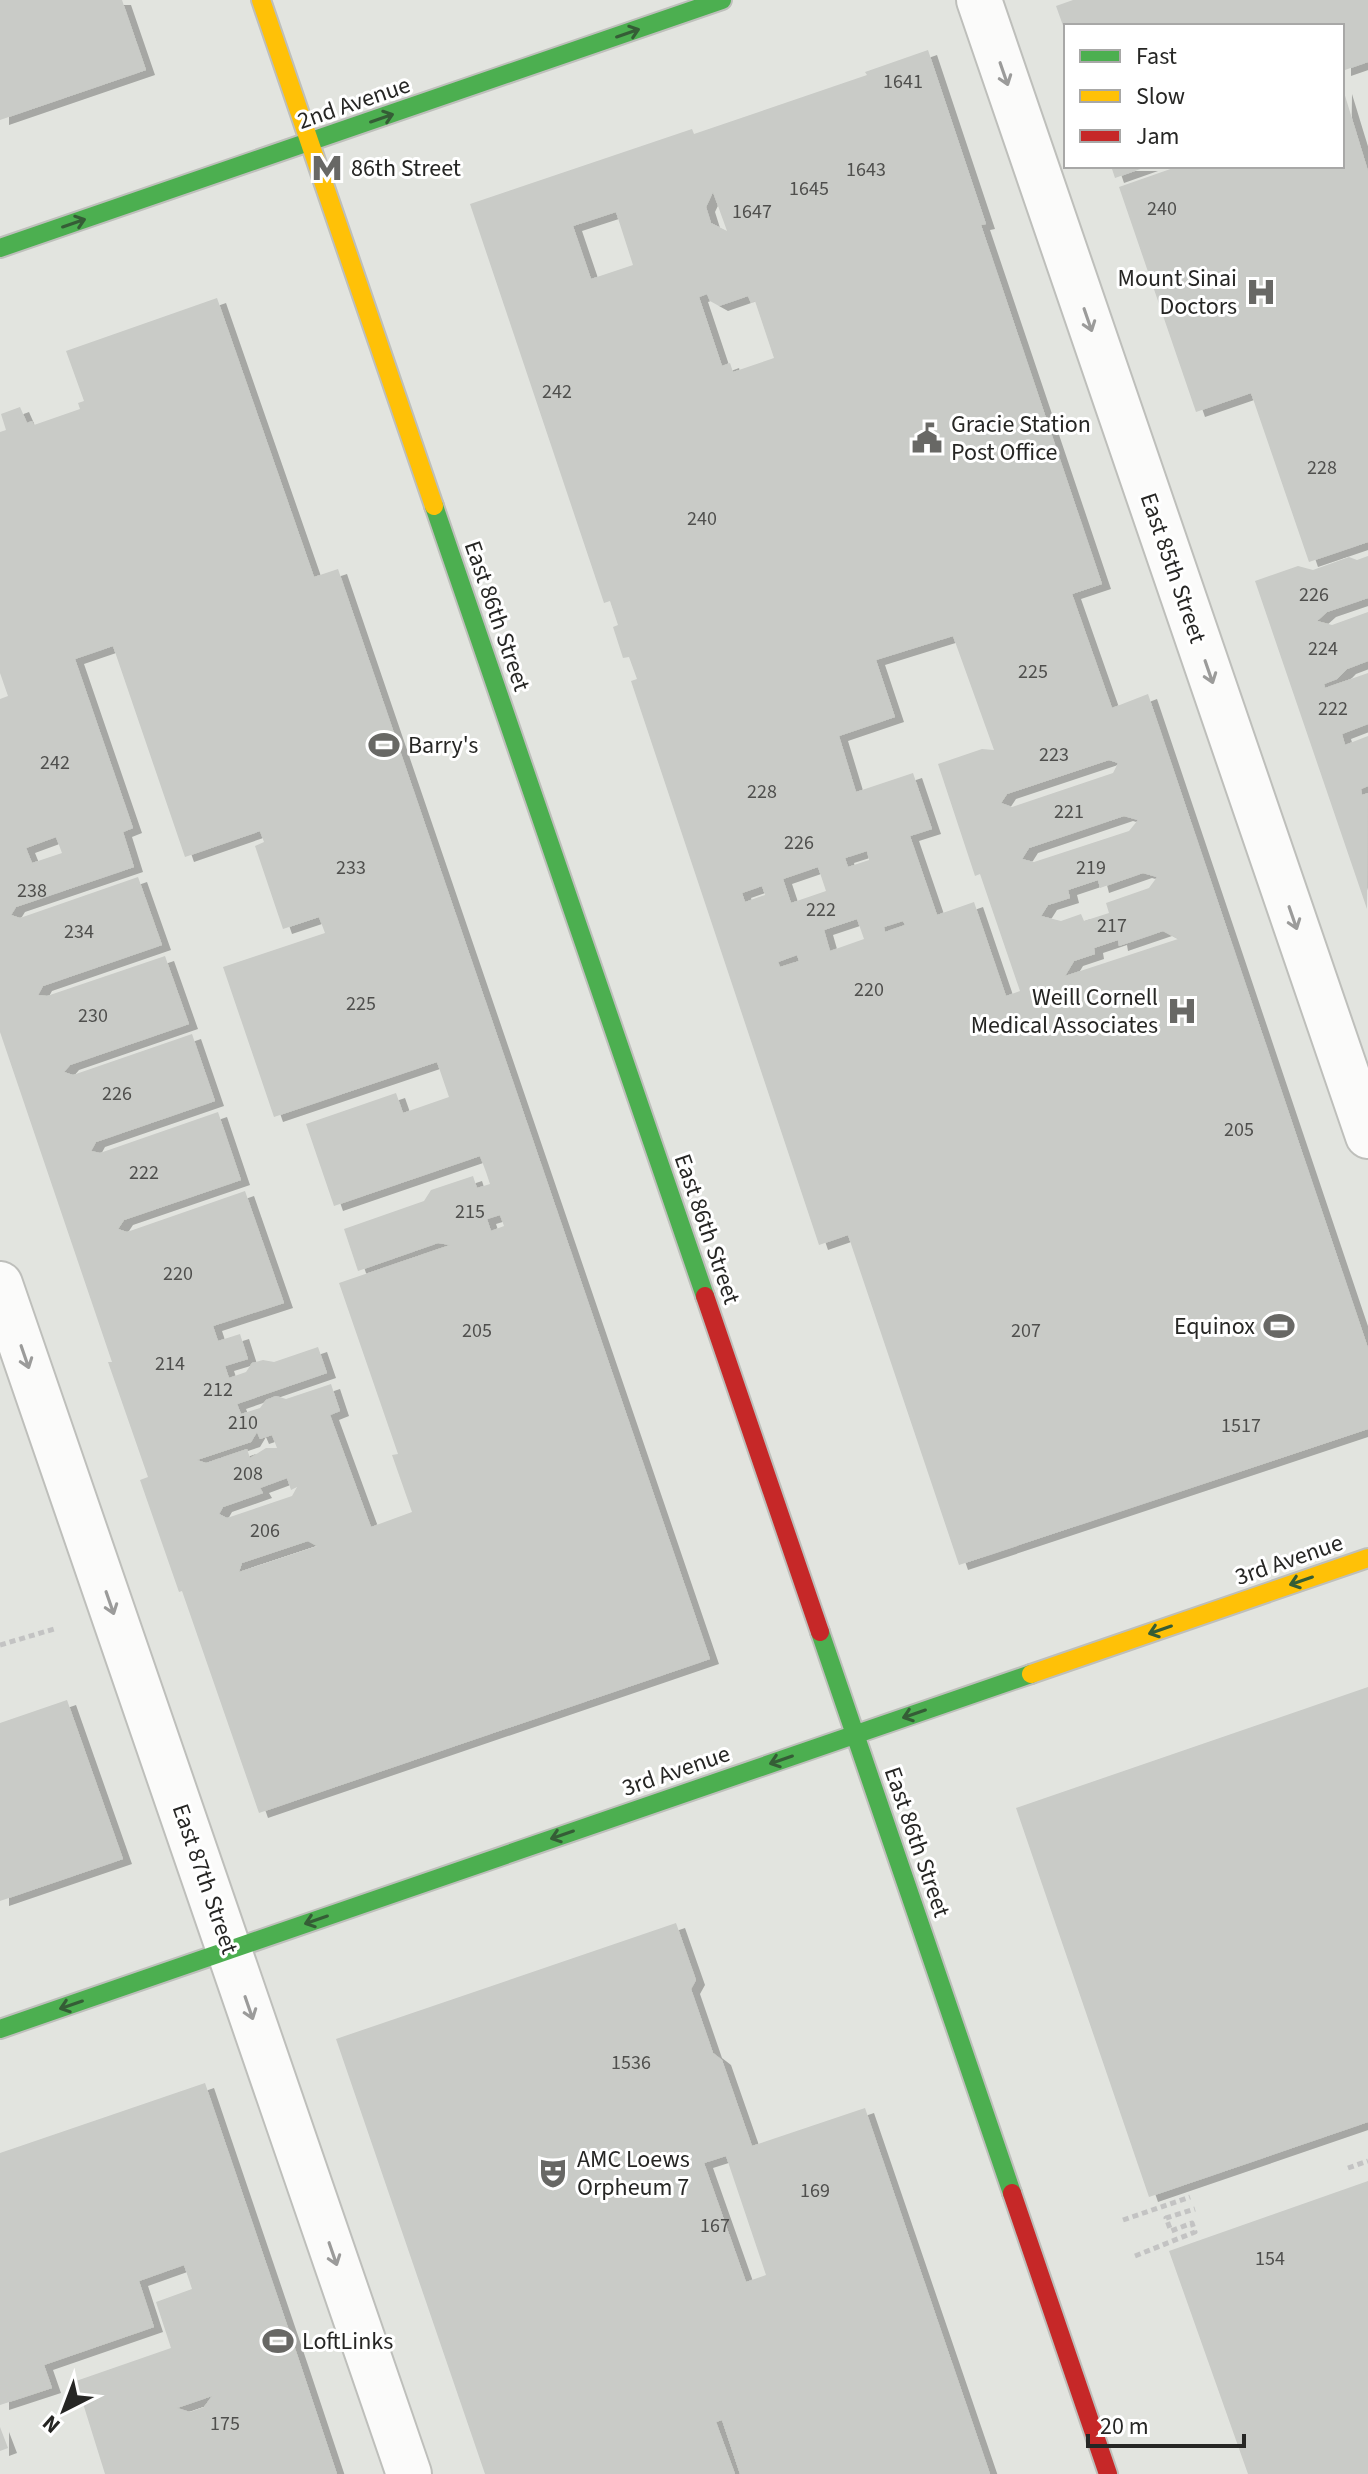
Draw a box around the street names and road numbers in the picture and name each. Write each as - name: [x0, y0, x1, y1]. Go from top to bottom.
- street label: 2nd Avenue: [293, 67, 415, 139]
- street label: East 85th Street: [1131, 488, 1215, 648]
- street label: East 86th Street: [455, 536, 539, 696]
- street label: East 86th Street: [665, 1149, 749, 1309]
- street label: 3rd Avenue: [1230, 1525, 1348, 1595]
- street label: 3rd Avenue: [617, 1736, 735, 1806]
- street label: East 86th Street: [875, 1762, 959, 1922]
- street label: East 87th Street: [163, 1799, 247, 1959]

